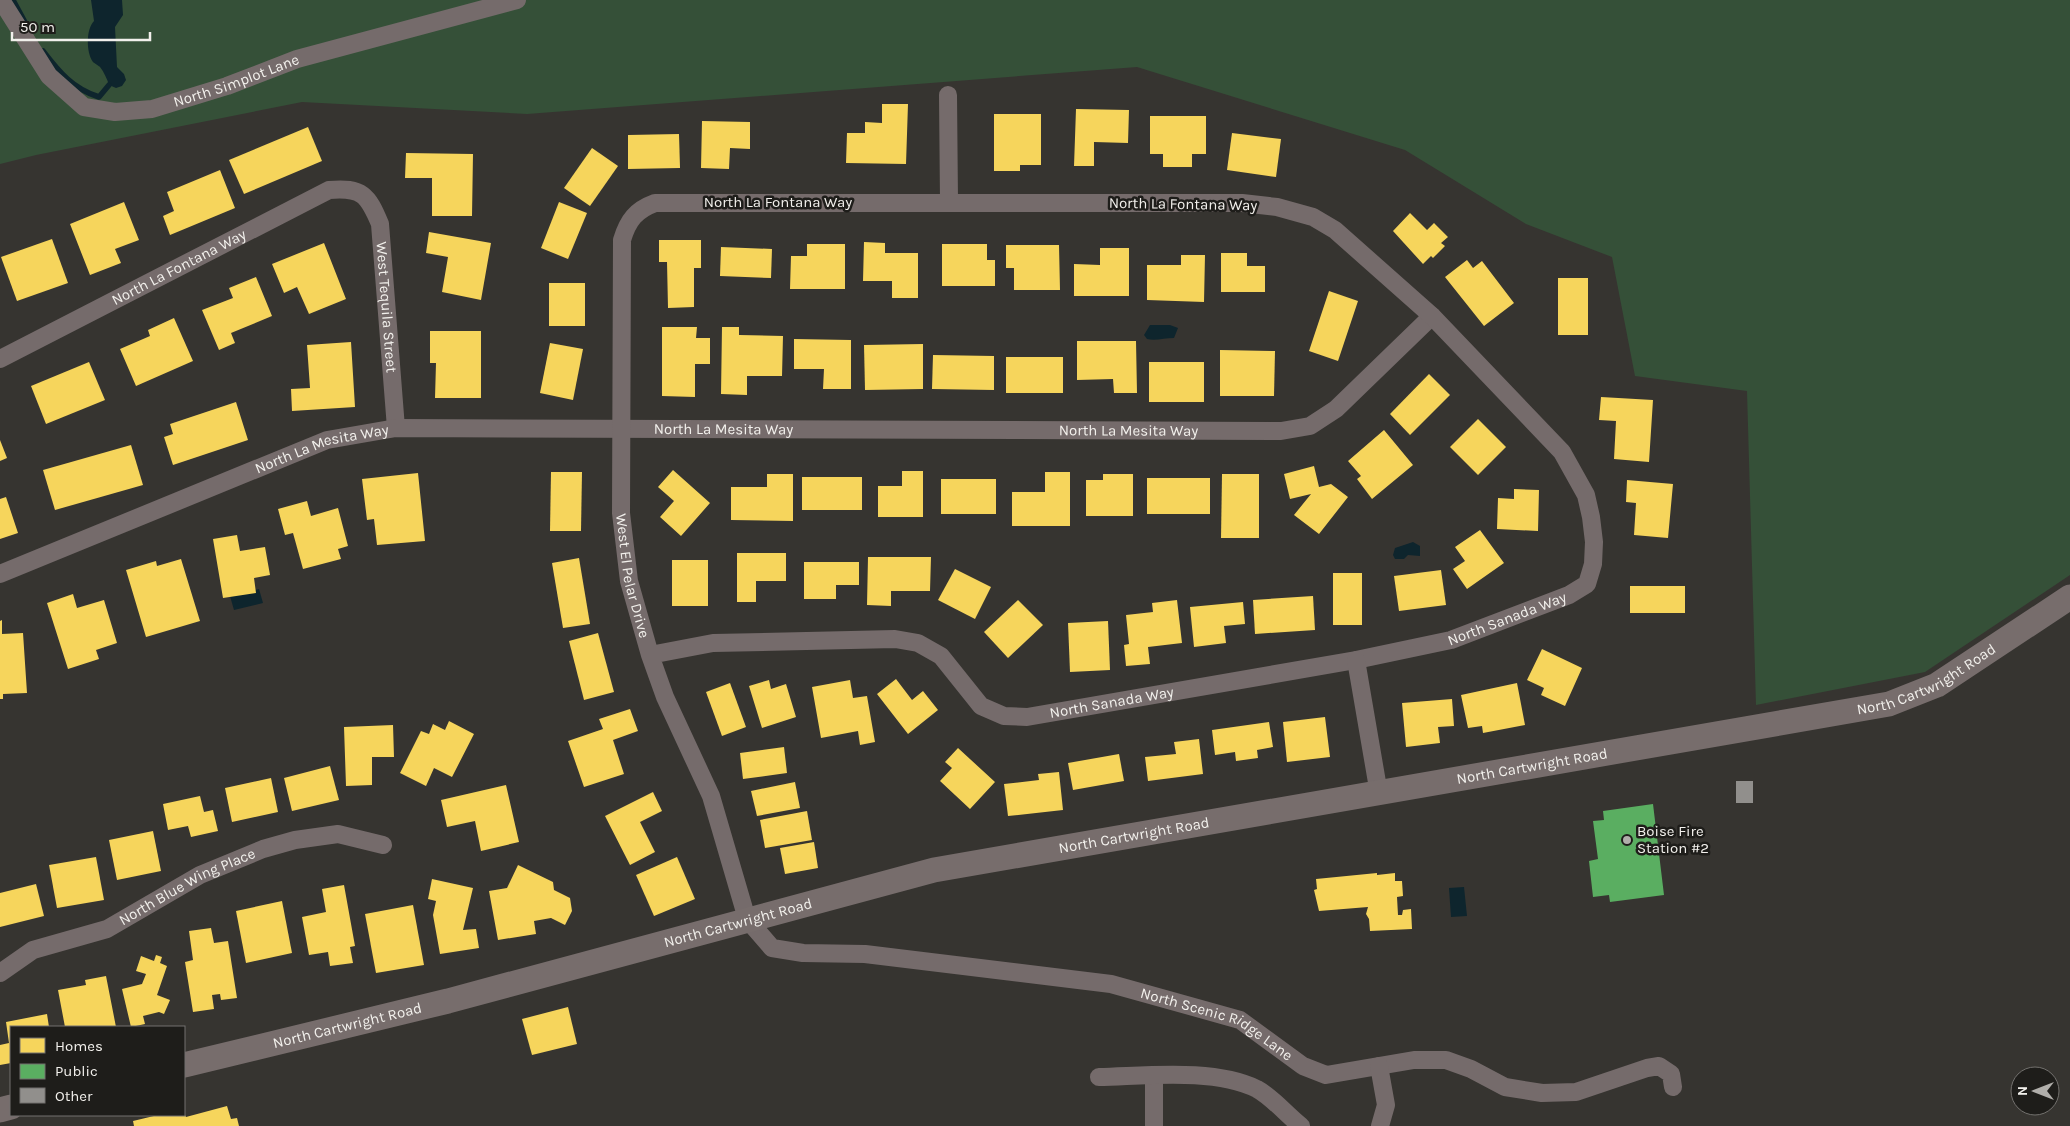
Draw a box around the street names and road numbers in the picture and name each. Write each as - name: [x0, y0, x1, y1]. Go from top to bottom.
- street label: North Simplot Lane: [171, 50, 302, 111]
- street label: North La Fontana Way: [704, 193, 852, 211]
- street label: North La Fontana Way: [1109, 194, 1257, 214]
- street label: North La Fontana Way: [109, 225, 249, 309]
- street label: West Tequila Street: [372, 241, 401, 374]
- street label: North La Mesita Way: [252, 420, 390, 478]
- street label: North La Mesita Way: [654, 420, 793, 438]
- street label: North La Mesita Way: [1059, 421, 1198, 440]
- street label: West El Pelar Drive: [612, 513, 654, 640]
- street label: North Sanada Way: [1445, 588, 1569, 649]
- street label: North Cartwright Road: [1855, 640, 1999, 718]
- street label: North Sanada Way: [1048, 683, 1175, 722]
- street label: North Cartwright Road: [1455, 744, 1609, 788]
- street label: North Cartwright Road: [1057, 813, 1211, 857]
- street label: North Blue Wing Place: [116, 844, 258, 929]
- street label: North Cartwright Road: [662, 894, 814, 951]
- street label: North Scenic Ridge Lane: [1139, 984, 1296, 1064]
- street label: North Cartwright Road: [271, 999, 424, 1052]

